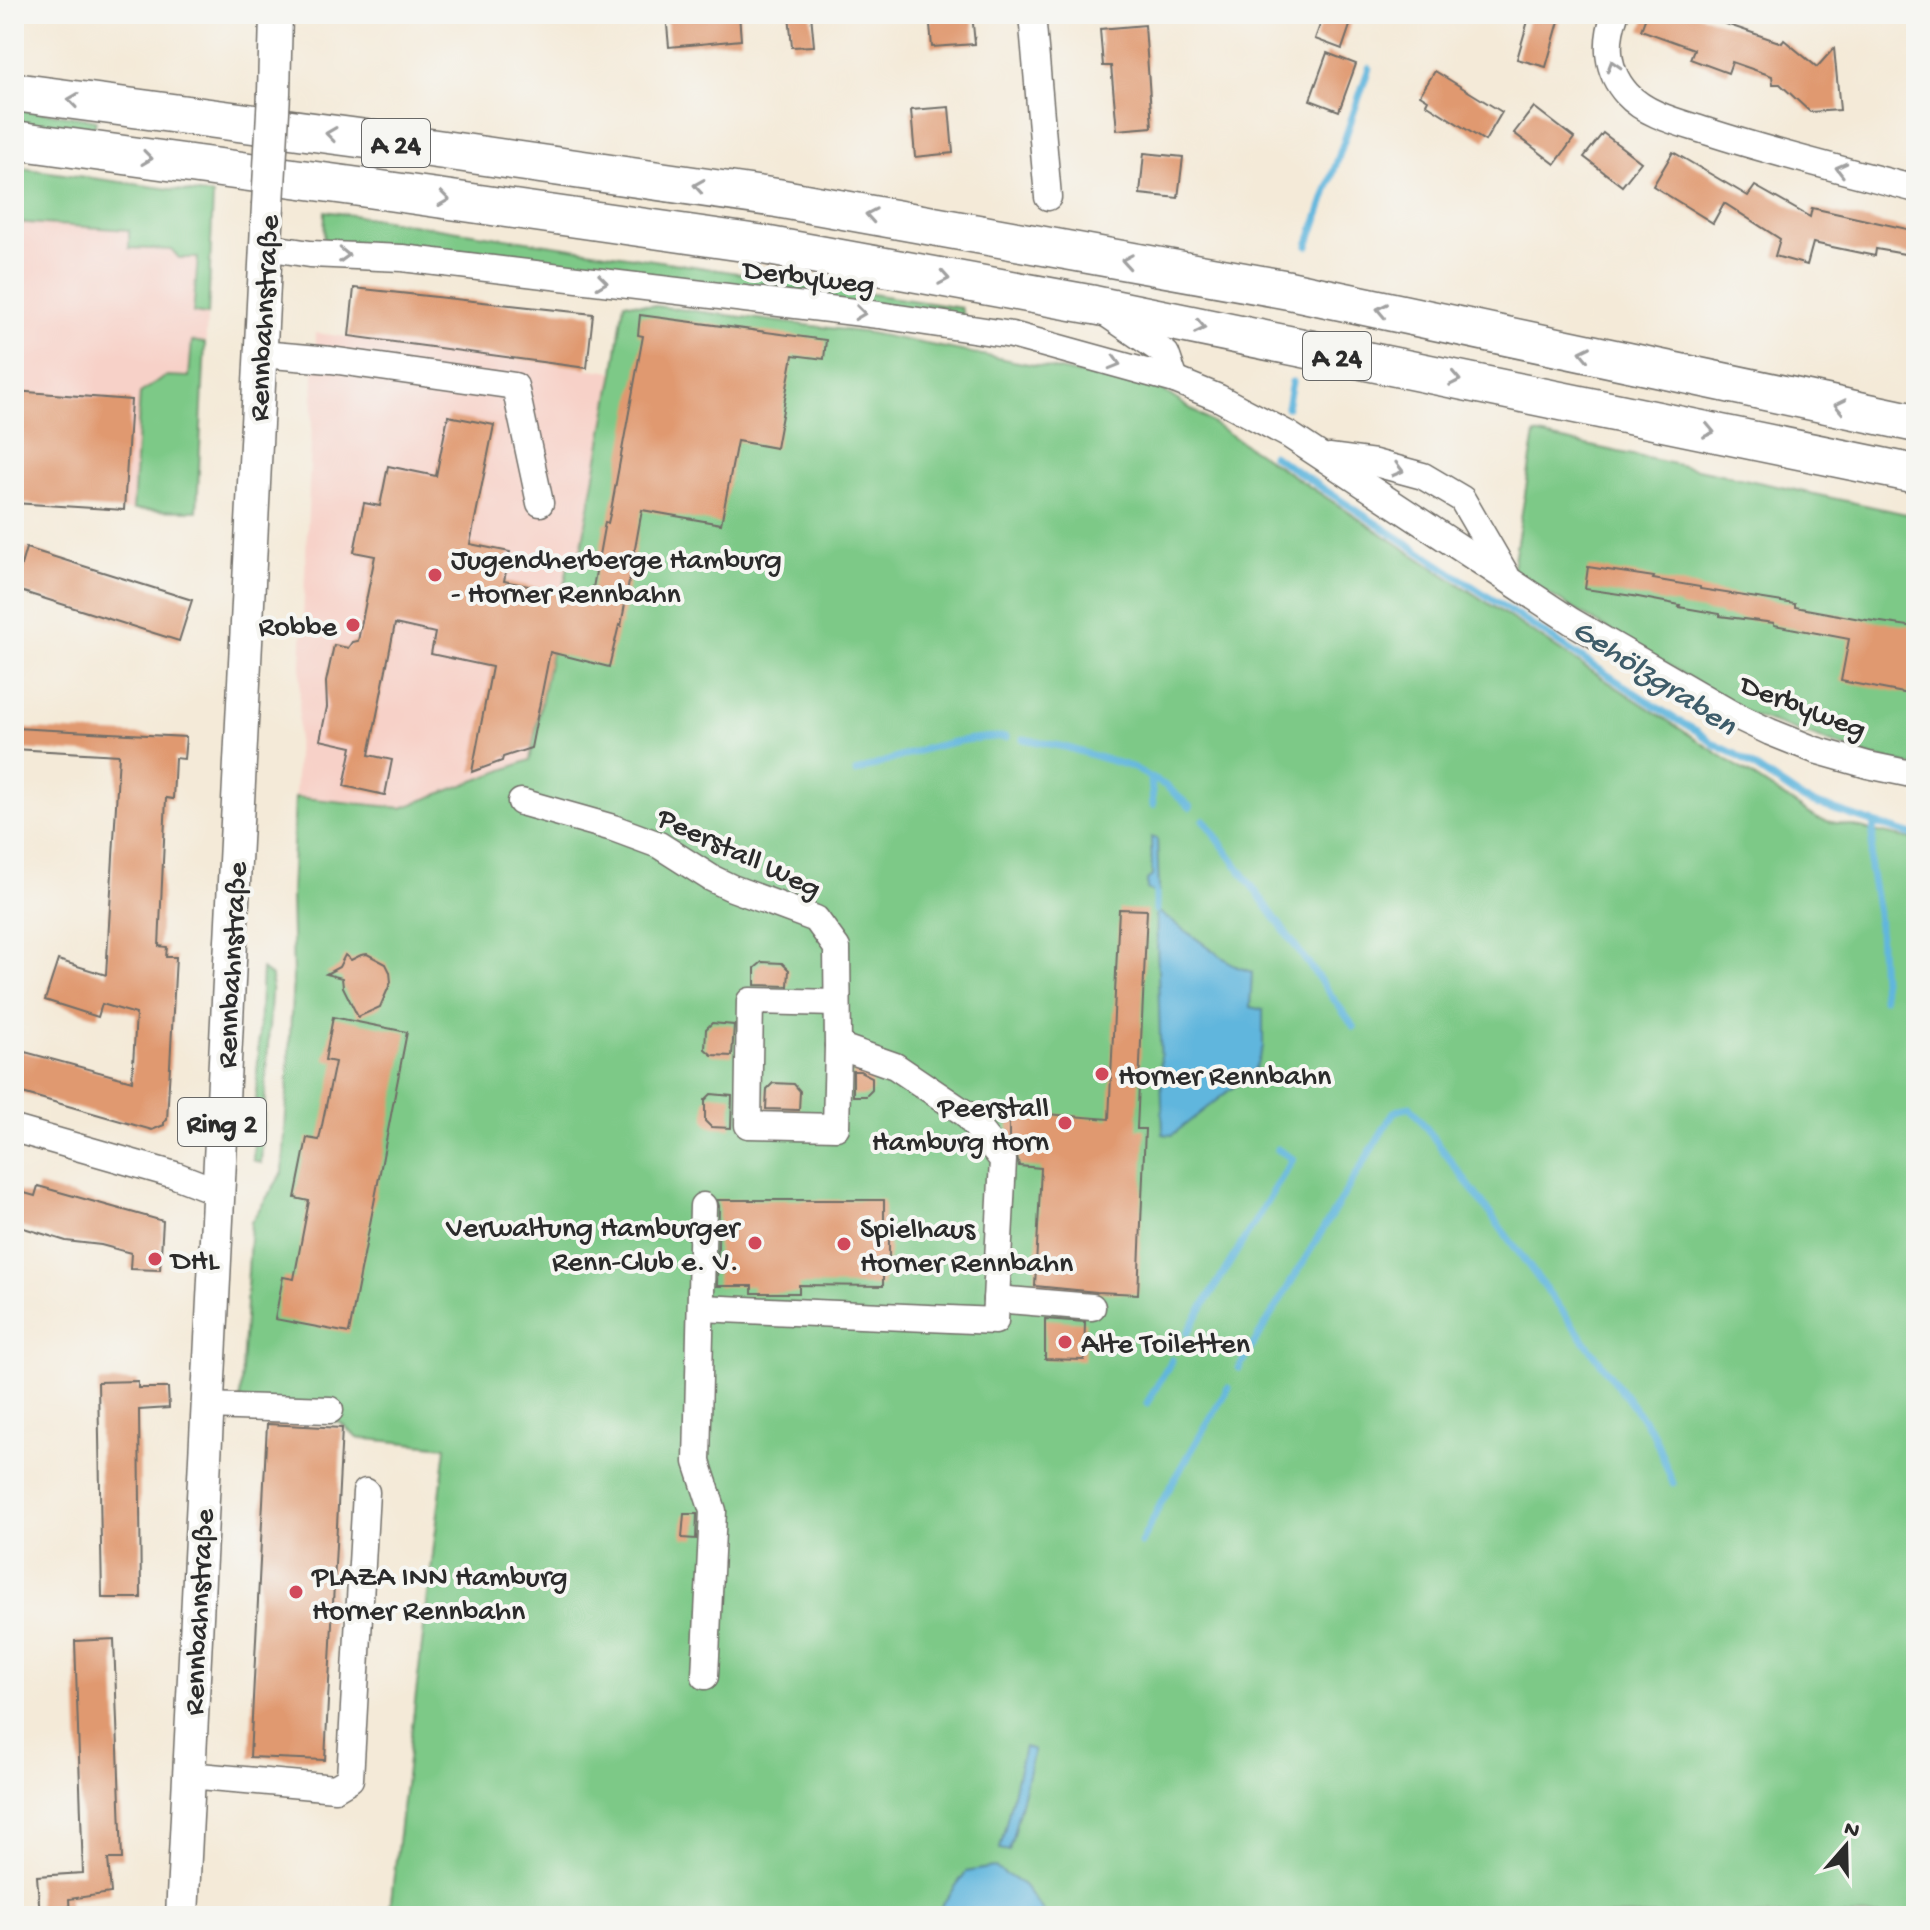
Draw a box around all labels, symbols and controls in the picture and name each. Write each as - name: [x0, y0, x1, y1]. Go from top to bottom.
- one-way arrow: [1606, 60, 1622, 74]
- one-way arrow: [67, 92, 80, 109]
- road number: A 24: [362, 119, 430, 167]
- one-way arrow: [324, 126, 338, 143]
- one-way arrow: [140, 149, 154, 166]
- one-way arrow: [1834, 162, 1848, 179]
- one-way arrow: [693, 178, 706, 195]
- one-way arrow: [437, 190, 451, 207]
- one-way arrow: [864, 207, 878, 224]
- street label: Rennbahnstraße: [244, 214, 289, 422]
- one-way arrow: [338, 247, 351, 264]
- one-way arrow: [1120, 253, 1134, 270]
- street label: Derbyweg: [739, 254, 876, 305]
- one-way arrow: [938, 269, 951, 286]
- one-way arrow: [595, 273, 609, 290]
- one-way arrow: [1376, 302, 1390, 319]
- one-way arrow: [854, 304, 867, 321]
- one-way arrow: [1193, 318, 1206, 335]
- road number: A 24: [1303, 332, 1371, 380]
- one-way arrow: [1579, 345, 1593, 362]
- one-way arrow: [1108, 354, 1122, 370]
- one-way arrow: [1447, 370, 1461, 387]
- one-way arrow: [1833, 399, 1846, 416]
- one-way arrow: [1702, 422, 1716, 439]
- one-way arrow: [1390, 460, 1404, 477]
- place label: Jugendherberge Hamburg - Horner Rennbahn: [451, 545, 782, 614]
- marker: Jugendherberge Hamburg - Horner Rennbahn: [426, 566, 444, 584]
- place label: Robbe: [259, 612, 338, 647]
- water label: Gehölzgraben: [1564, 612, 1743, 747]
- marker: Robbe: [344, 616, 362, 634]
- street label: Derbyweg: [1733, 668, 1870, 749]
- street label: Peerstall Weg: [650, 802, 825, 908]
- street label: Rennbahnstraße: [212, 861, 257, 1069]
- place label: Horner Rennbahn: [1118, 1061, 1331, 1096]
- marker: Horner Rennbahn: [1093, 1065, 1111, 1083]
- place label: Peerstall Hamburg Horn: [872, 1093, 1049, 1162]
- road number: Ring 2: [178, 1098, 266, 1146]
- marker: Peerstall Hamburg Horn: [1056, 1114, 1074, 1132]
- place label: Verwaltung Hamburger Renn-Club e. V.: [445, 1213, 741, 1282]
- place label: Spielhaus Horner Rennbahn: [860, 1214, 1073, 1283]
- marker: Verwaltung Hamburger Renn-Club e. V.: [746, 1234, 764, 1252]
- marker: Spielhaus Horner Rennbahn: [835, 1235, 853, 1253]
- place label: DHL: [169, 1246, 220, 1281]
- marker: DHL: [146, 1250, 164, 1268]
- place label: Alte Toiletten: [1081, 1329, 1250, 1364]
- marker: Alte Toiletten: [1056, 1333, 1074, 1351]
- street label: Rennbahnstraße: [179, 1508, 224, 1716]
- place label: PLAZA INN Hamburg Horner Rennbahn: [311, 1562, 568, 1631]
- marker: PLAZA INN Hamburg Horner Rennbahn: [287, 1583, 305, 1601]
- north arrow: [1806, 1806, 1886, 1886]
- text: N: [1840, 1816, 1863, 1846]

